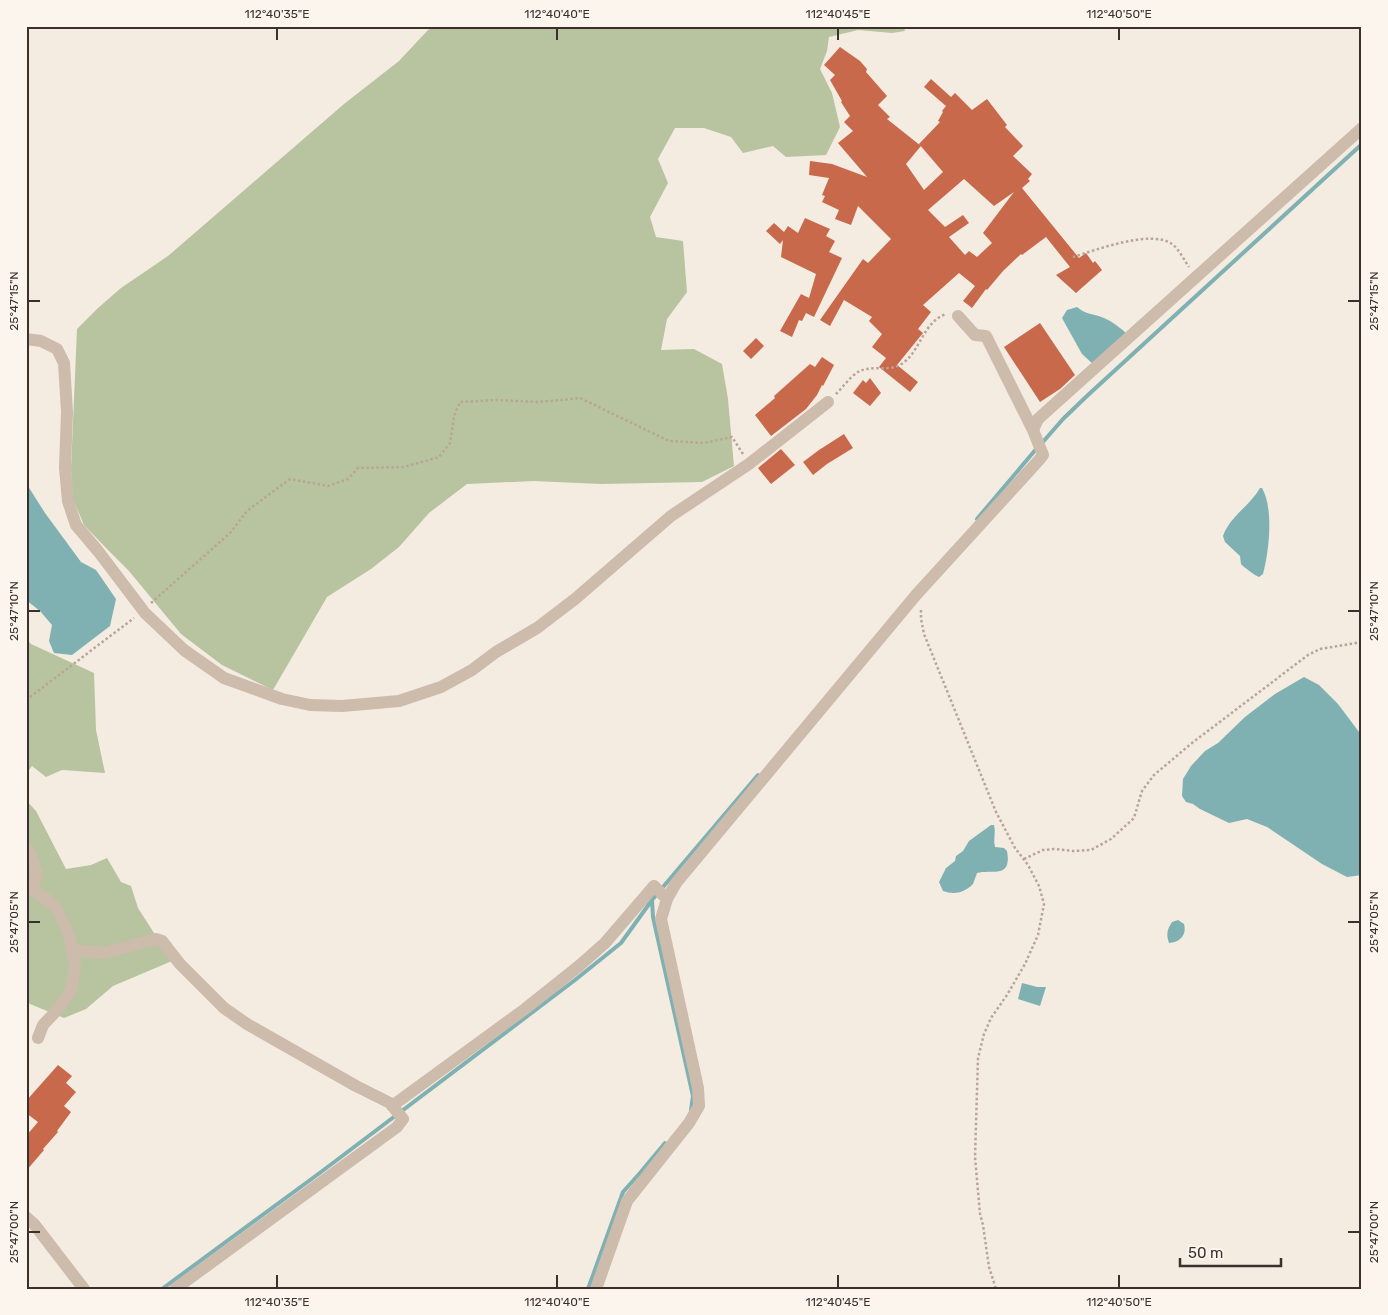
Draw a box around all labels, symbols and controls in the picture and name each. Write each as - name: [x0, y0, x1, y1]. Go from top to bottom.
- text: 112°40'35"E: [244, 7, 310, 21]
- text: 112°40'40"E: [524, 7, 590, 21]
- text: 112°40'45"E: [806, 7, 870, 21]
- text: 112°40'50"E: [1086, 7, 1152, 21]
- text: 25°47'15"N: [7, 271, 21, 331]
- text: 25°47'15"N: [1367, 271, 1381, 331]
- text: 25°47'10"N: [7, 581, 21, 641]
- text: 25°47'10"N: [1367, 581, 1381, 641]
- text: 25°47'05"N: [7, 891, 21, 953]
- text: 25°47'05"N: [1367, 891, 1381, 953]
- text: 25°47'00"N: [7, 1201, 21, 1263]
- text: 25°47'00"N: [1367, 1201, 1381, 1263]
- scale bar: [1180, 1235, 1282, 1267]
- text: 50 m: [1188, 1244, 1223, 1262]
- text: 112°40'35"E: [244, 1295, 310, 1309]
- text: 112°40'40"E: [524, 1295, 590, 1309]
- text: 112°40'45"E: [806, 1295, 870, 1309]
- text: 112°40'50"E: [1086, 1295, 1152, 1309]

